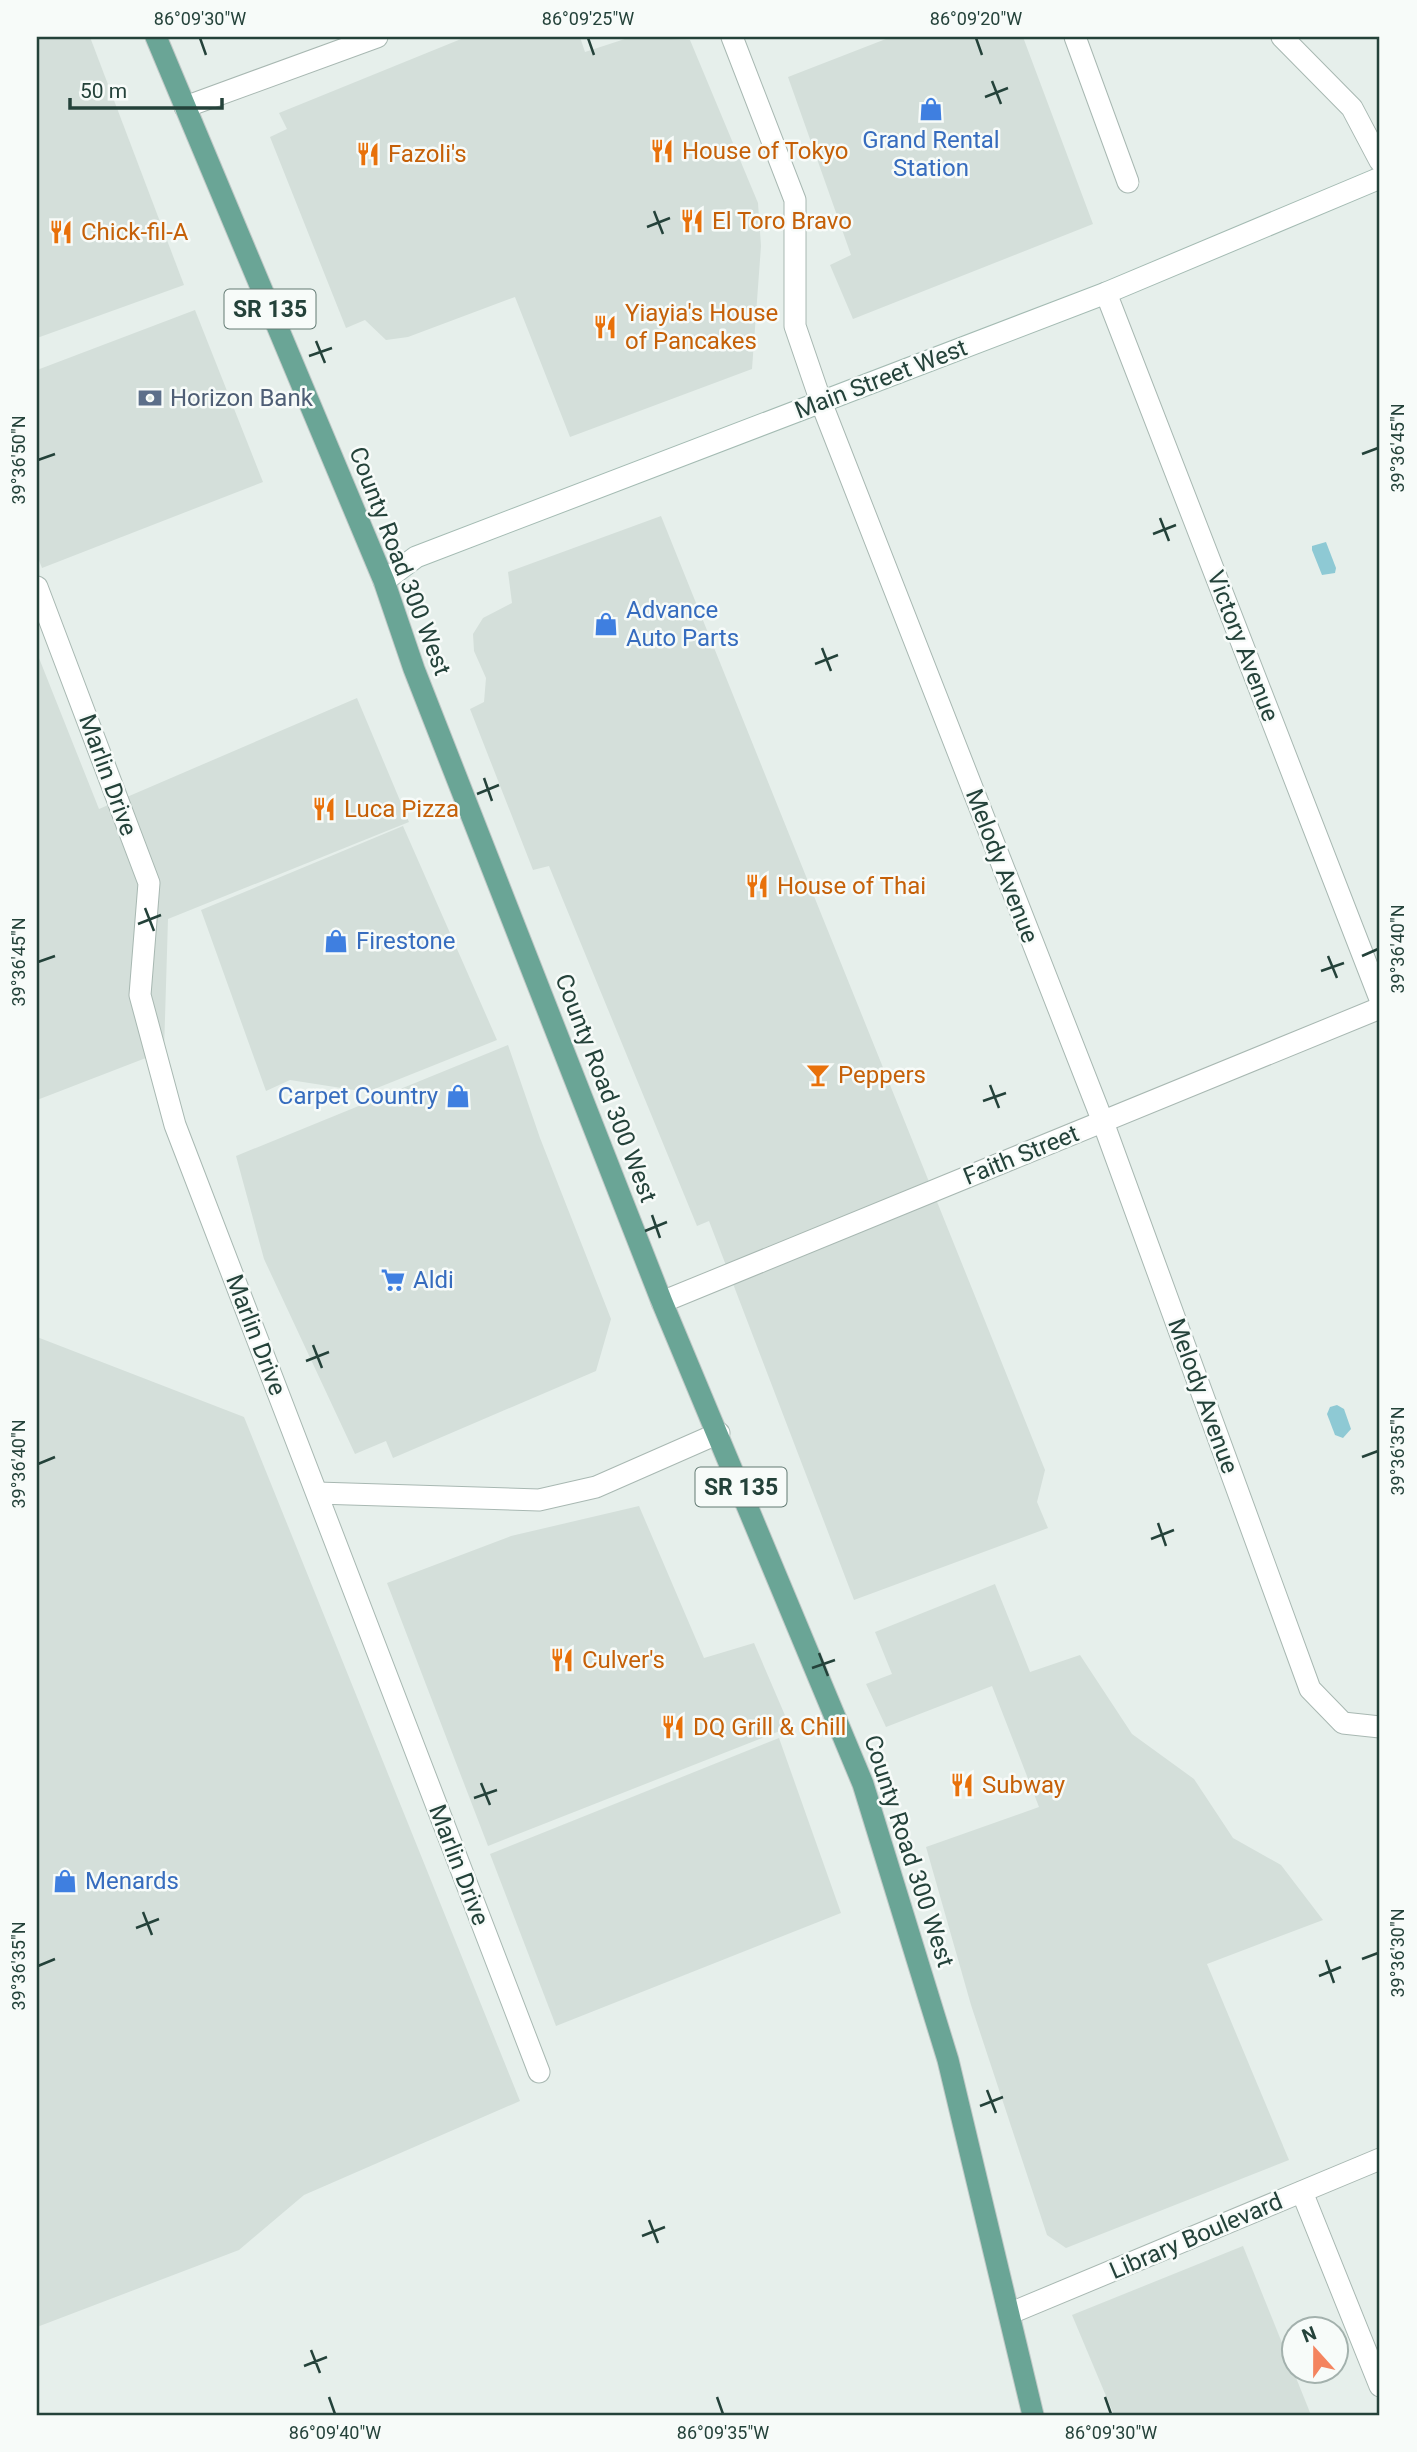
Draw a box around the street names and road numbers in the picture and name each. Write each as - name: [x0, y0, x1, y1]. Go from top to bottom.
- road number: SR 135: [224, 290, 316, 328]
- street label: Main Street West: [791, 333, 971, 425]
- street label: County Road 300 West: [344, 443, 457, 679]
- street label: Victory Avenue: [1201, 567, 1285, 725]
- street label: Marlin Drive: [73, 711, 143, 839]
- street label: Melody Avenue: [960, 785, 1044, 947]
- street label: County Road 300 West: [550, 970, 663, 1206]
- street label: Faith Street: [959, 1119, 1083, 1191]
- street label: Marlin Drive: [220, 1271, 292, 1399]
- street label: Melody Avenue: [1162, 1315, 1244, 1477]
- road number: SR 135: [696, 1468, 786, 1506]
- street label: County Road 300 West: [858, 1731, 960, 1971]
- street label: Marlin Drive: [423, 1801, 495, 1929]
- street label: Library Boulevard: [1105, 2187, 1287, 2285]

